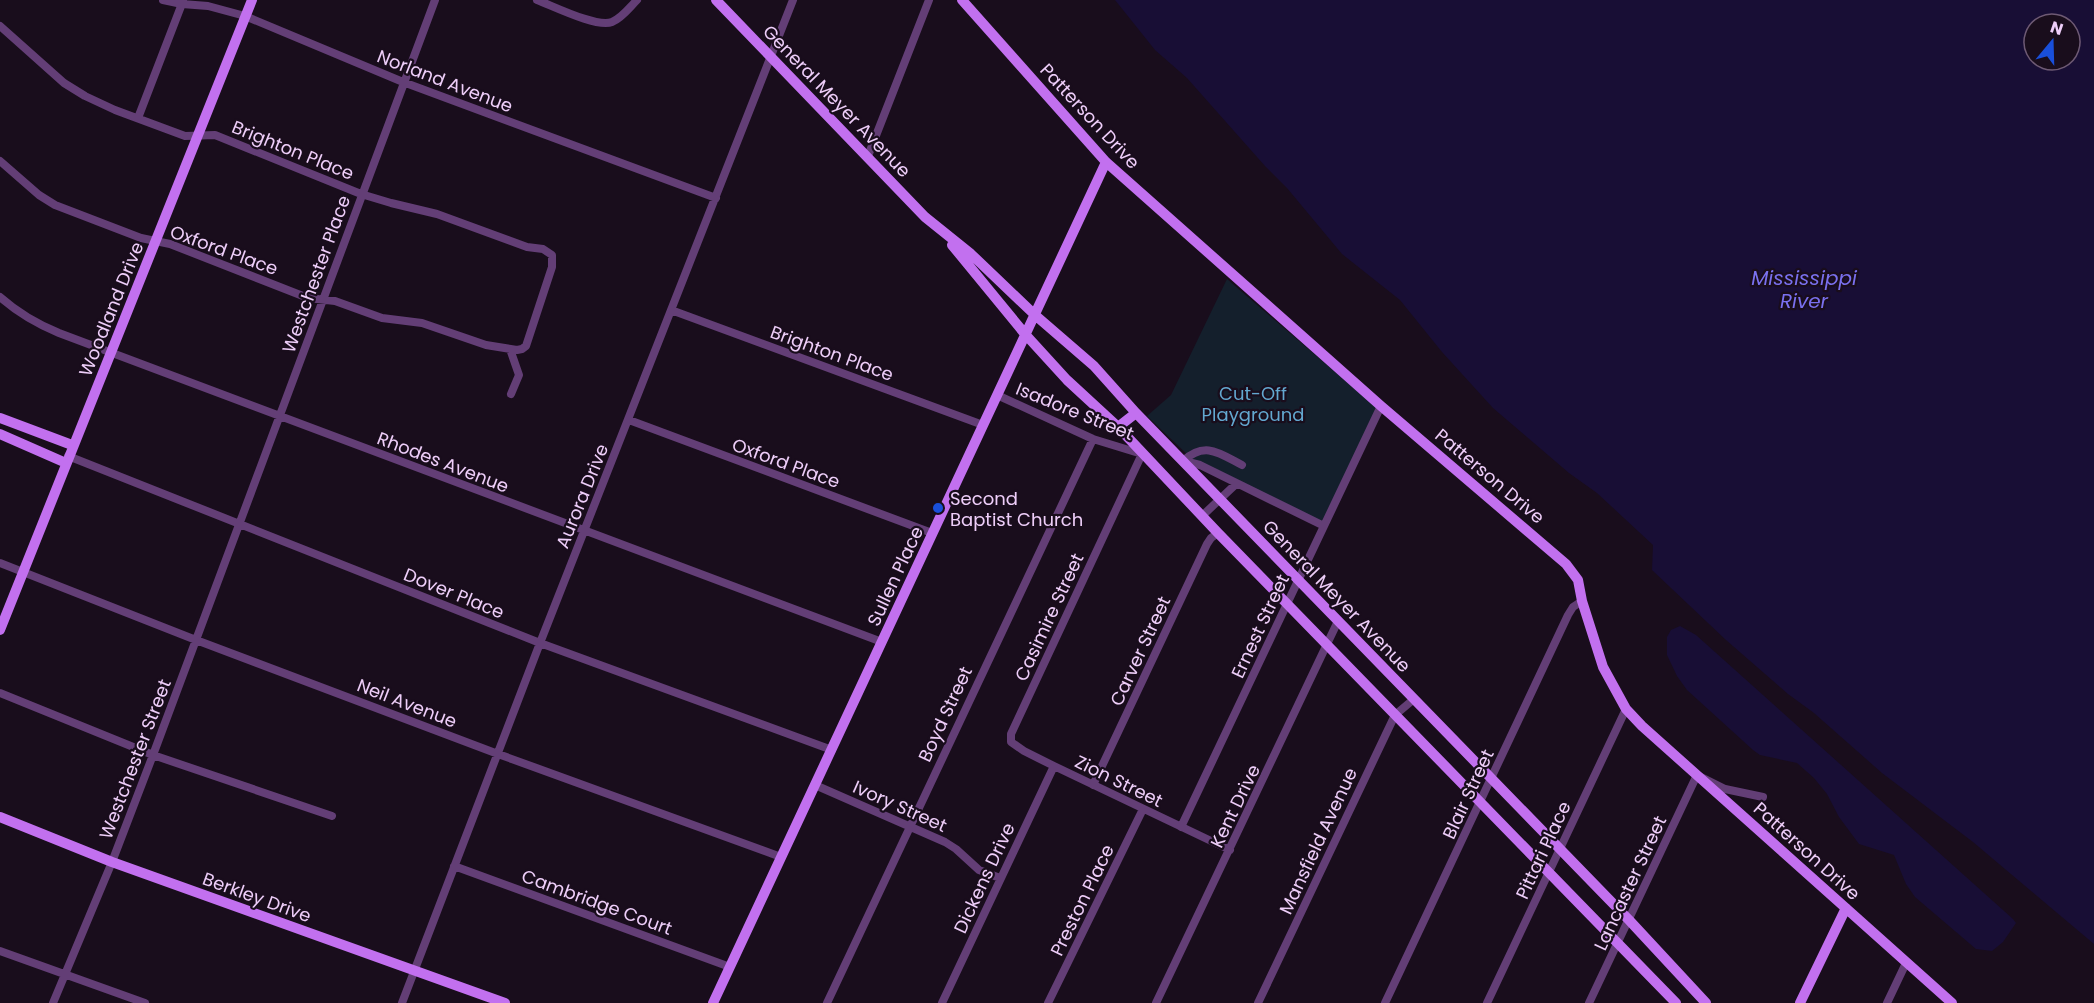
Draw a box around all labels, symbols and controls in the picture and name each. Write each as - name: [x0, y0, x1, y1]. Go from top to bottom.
- north arrow: [2022, 12, 2082, 72]
- text: N: [2047, 15, 2066, 41]
- street label: General Meyer Avenue: [757, 19, 917, 183]
- street label: Norland Avenue: [373, 44, 517, 118]
- street label: Patterson Drive: [1035, 58, 1145, 174]
- street label: Brighton Place: [228, 114, 358, 186]
- street label: Westchester Place: [276, 192, 356, 356]
- street label: Oxford Place: [167, 219, 281, 281]
- street label: Woodland Drive: [73, 238, 149, 380]
- water label: Mississippi River: [1751, 264, 1858, 315]
- street label: Brighton Place: [767, 319, 897, 387]
- street label: Isadore Street: [1012, 376, 1138, 446]
- park label: Cut-Off Playground: [1202, 381, 1304, 427]
- street label: Patterson Drive: [1430, 423, 1550, 529]
- street label: Rhodes Avenue: [374, 425, 512, 499]
- street label: Oxford Place: [729, 432, 843, 494]
- street label: Aurora Drive: [550, 440, 614, 552]
- place label: Second Baptist Church: [950, 486, 1083, 532]
- marker: Second Baptist Church: [931, 501, 945, 515]
- street label: General Meyer Avenue: [1257, 514, 1417, 678]
- street label: Sullen Place: [861, 522, 929, 630]
- street label: Casimire Street: [1008, 549, 1090, 685]
- street label: Dover Place: [400, 562, 508, 624]
- street label: Ernest Street: [1225, 570, 1295, 682]
- street label: Carver Street: [1104, 592, 1176, 710]
- street label: Boyd Street: [912, 662, 978, 766]
- street label: Neil Avenue: [353, 673, 461, 733]
- street label: Westchester Street: [93, 675, 177, 843]
- street label: Blair Street: [1436, 745, 1500, 843]
- street label: Zion Street: [1071, 749, 1167, 813]
- street label: Kent Drive: [1204, 760, 1266, 852]
- street label: Mansfield Avenue: [1273, 764, 1363, 918]
- street label: Ivory Street: [849, 774, 951, 838]
- street label: Patterson Drive: [1748, 796, 1866, 906]
- street label: Pittari Place: [1509, 797, 1577, 903]
- street label: Lancaster Street: [1588, 812, 1672, 954]
- street label: Dickens Drive: [947, 819, 1021, 937]
- street label: Preston Place: [1044, 840, 1120, 960]
- street label: Cambridge Court: [518, 863, 676, 941]
- street label: Berkley Drive: [199, 866, 315, 928]

